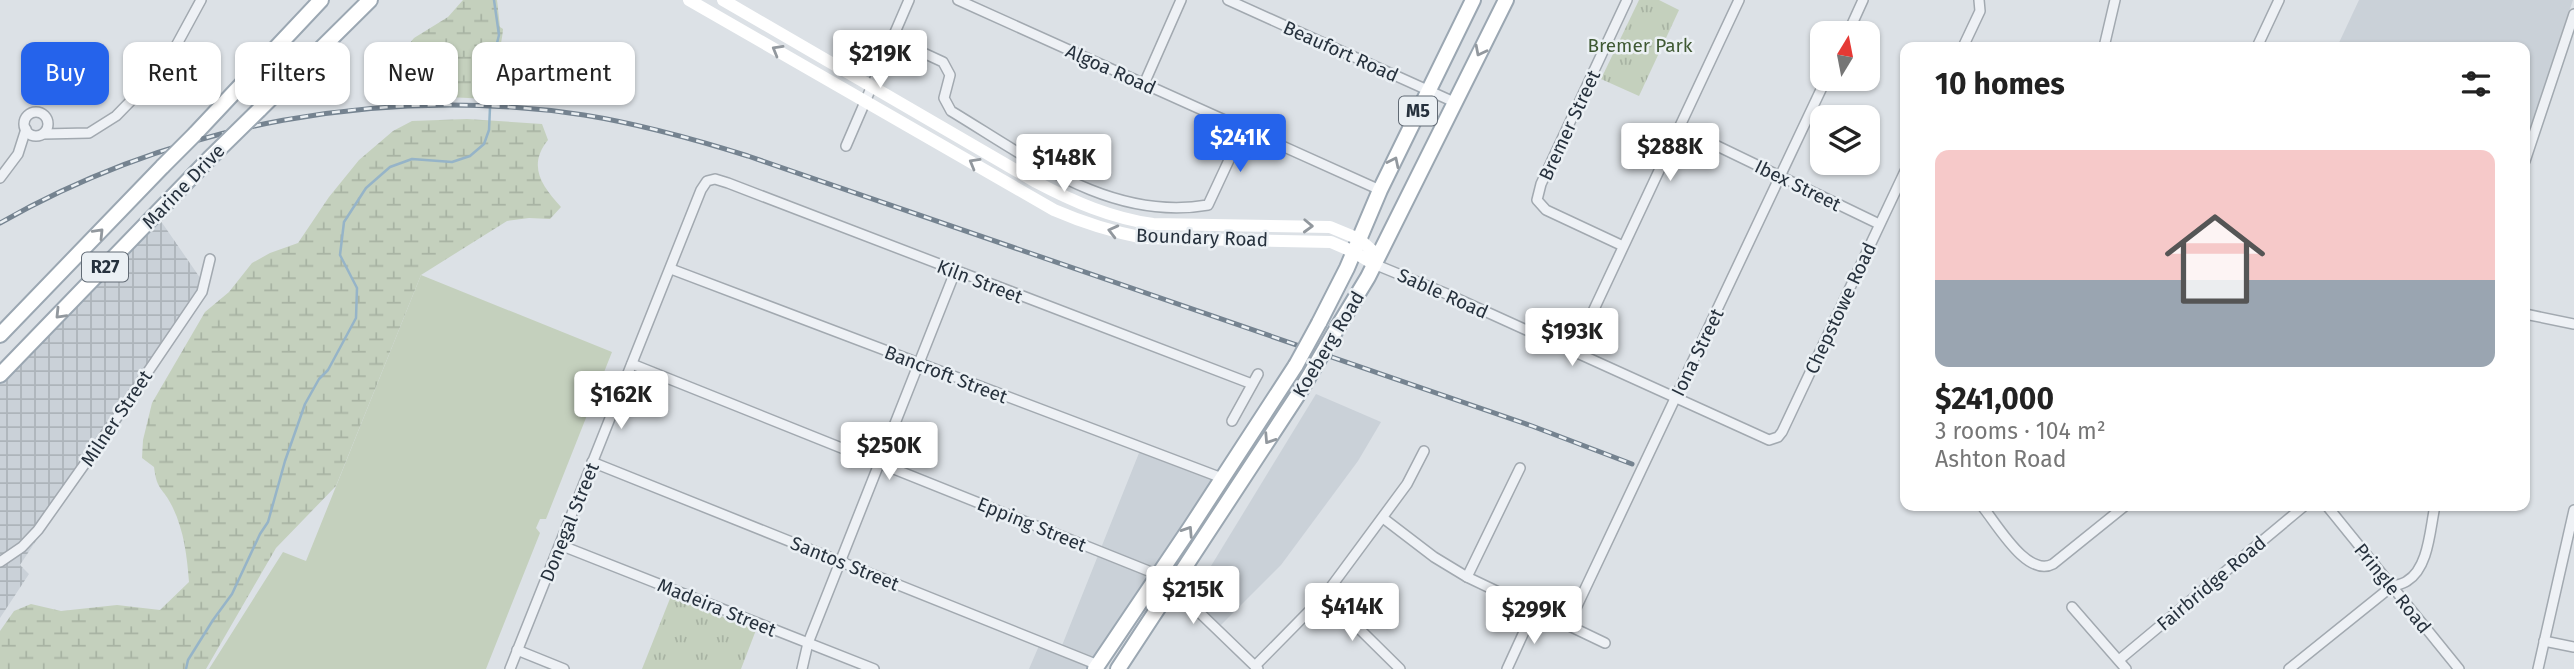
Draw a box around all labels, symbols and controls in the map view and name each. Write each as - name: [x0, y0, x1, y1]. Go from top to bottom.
- street label: Beaufort Road: [1280, 16, 1402, 87]
- north arrow: [1810, 21, 1880, 91]
- map controls: [1810, 21, 1880, 175]
- pin: $219K: [831, 31, 929, 90]
- park label: Bremer Park: [1587, 34, 1693, 57]
- text: $219K: [849, 39, 911, 67]
- street label: Algoa Road: [1062, 39, 1159, 100]
- chip: Buy: [21, 42, 109, 105]
- chip: Rent: [123, 42, 221, 105]
- chip: Filters: [235, 42, 350, 105]
- chip: New: [364, 42, 458, 105]
- chip: Apartment: [472, 42, 635, 105]
- one-way arrow: [1474, 44, 1488, 56]
- one-way arrow: [771, 45, 784, 58]
- icon: filters: [2457, 65, 2495, 103]
- street label: Bremer Street: [1534, 66, 1605, 184]
- text: 10 homes: [1935, 66, 2065, 102]
- road number: M5: [1399, 96, 1437, 126]
- button: layers: [1810, 105, 1880, 175]
- pin: $241K: [1191, 114, 1289, 174]
- text: $241K: [1210, 123, 1270, 151]
- pin: $288K: [1621, 124, 1719, 183]
- text: $288K: [1637, 132, 1703, 160]
- pin: $148K: [1015, 134, 1113, 194]
- street label: Marine Drive: [137, 139, 229, 234]
- text: $148K: [1032, 143, 1096, 171]
- street label: Ibex Street: [1751, 155, 1845, 216]
- one-way arrow: [1385, 157, 1399, 169]
- one-way arrow: [968, 158, 981, 171]
- icon: home: [2152, 196, 2278, 322]
- one-way arrow: [1302, 218, 1313, 233]
- street label: Boundary Road: [1136, 224, 1268, 251]
- one-way arrow: [1107, 225, 1119, 239]
- one-way arrow: [90, 228, 103, 241]
- street label: Chepstowe Road: [1800, 239, 1881, 378]
- road number: R27: [82, 253, 128, 282]
- street label: Kiln Street: [934, 255, 1026, 308]
- street label: Sable Road: [1394, 263, 1492, 324]
- street label: Koeberg Road: [1288, 287, 1369, 402]
- street label: Iona Street: [1666, 304, 1729, 400]
- one-way arrow: [55, 306, 68, 319]
- pin: $193K: [1523, 308, 1621, 368]
- text: $193K: [1541, 317, 1603, 345]
- street label: Bancroft Street: [881, 340, 1011, 409]
- street label: Milner Street: [76, 366, 157, 471]
- pin: $162K: [572, 372, 670, 431]
- text: $162K: [590, 380, 652, 408]
- text: $241,000: [1935, 381, 2054, 417]
- text: 3 rooms · 104 m²: [1935, 417, 2106, 445]
- pin: $250K: [840, 422, 938, 482]
- text: $250K: [857, 431, 921, 459]
- one-way arrow: [1264, 432, 1277, 445]
- text: Ashton Road: [1935, 445, 2066, 473]
- street label: Donegal Street: [535, 459, 604, 585]
- street label: Epping Street: [974, 492, 1090, 557]
- one-way arrow: [1180, 526, 1193, 539]
- street label: Santos Street: [787, 531, 903, 596]
- street label: Fairbridge Road: [2152, 531, 2271, 636]
- street label: Pringle Road: [2349, 539, 2436, 638]
- pin: $215K: [1144, 566, 1242, 626]
- street label: Madeira Street: [654, 573, 780, 642]
- text: $215K: [1162, 575, 1224, 603]
- pin: $414K: [1303, 584, 1401, 643]
- pin: $299K: [1485, 586, 1583, 646]
- text: $414K: [1321, 592, 1383, 620]
- text: $299K: [1502, 595, 1566, 623]

